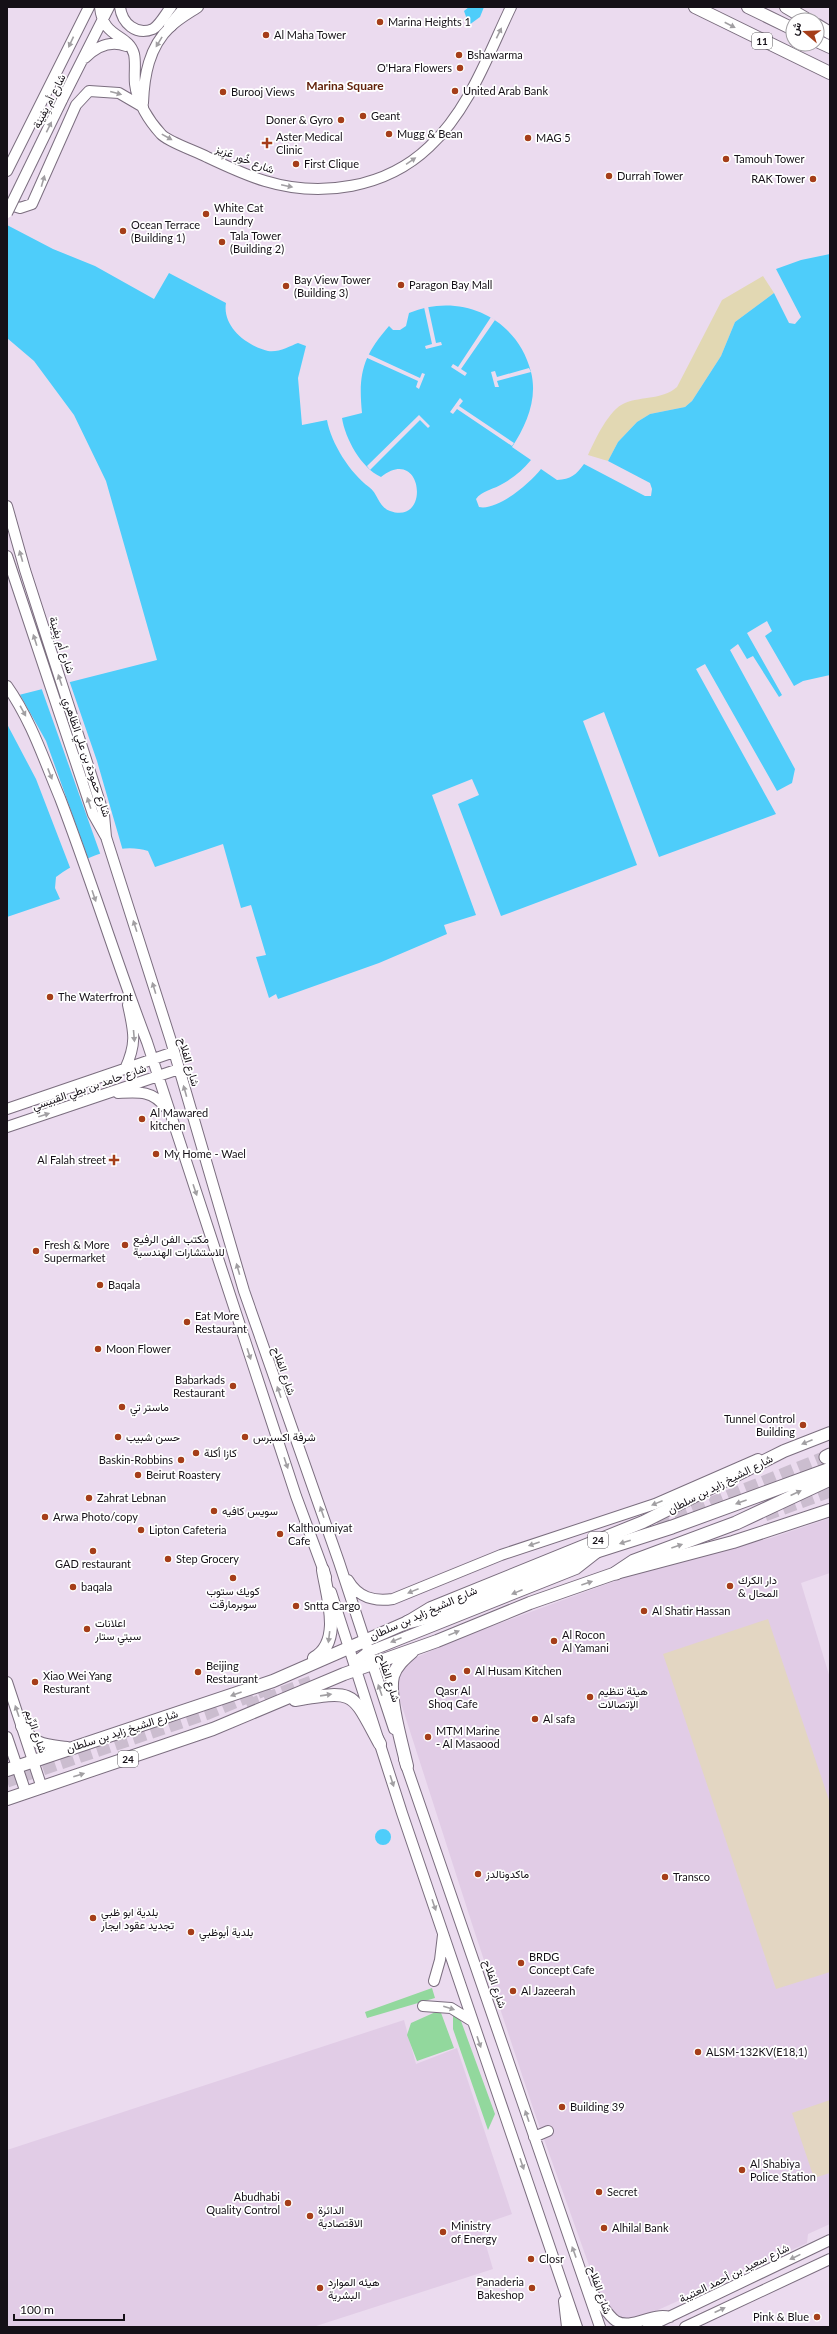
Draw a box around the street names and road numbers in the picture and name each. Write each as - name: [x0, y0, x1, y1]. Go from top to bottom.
- road number: 11: [752, 33, 772, 49]
- street label: شارع أم يِفينة: [29, 71, 70, 131]
- street label: شارع خُور عَزِيز: [212, 141, 277, 179]
- street label: شارع أم يِفينة: [45, 615, 78, 676]
- street label: شارع حمودة بن علي الظاهري: [57, 695, 114, 820]
- street label: شارع الفلاح: [174, 1036, 203, 1089]
- street label: شارع حامد بن بطي القبيسي: [30, 1061, 149, 1116]
- street label: شارع الفلاح: [268, 1345, 299, 1398]
- street label: شارع الشيخ زايد بن سلطان: [665, 1451, 776, 1518]
- road number: 24: [588, 1532, 608, 1548]
- street label: شارع الشيخ زايد بن سلطان: [367, 1583, 480, 1644]
- street label: شارع الفلاح: [374, 1652, 404, 1705]
- street label: شارع الشيخ زايد بن سلطان: [64, 1706, 180, 1757]
- street label: شارع الرِّيم: [21, 1707, 50, 1755]
- road number: 24: [118, 1751, 138, 1767]
- street label: شارع الفلاح: [479, 1958, 510, 2011]
- street label: شارع سعيد بن أحمد العتيبة: [677, 2240, 792, 2307]
- street label: شارع الفلاح: [584, 2264, 615, 2317]

